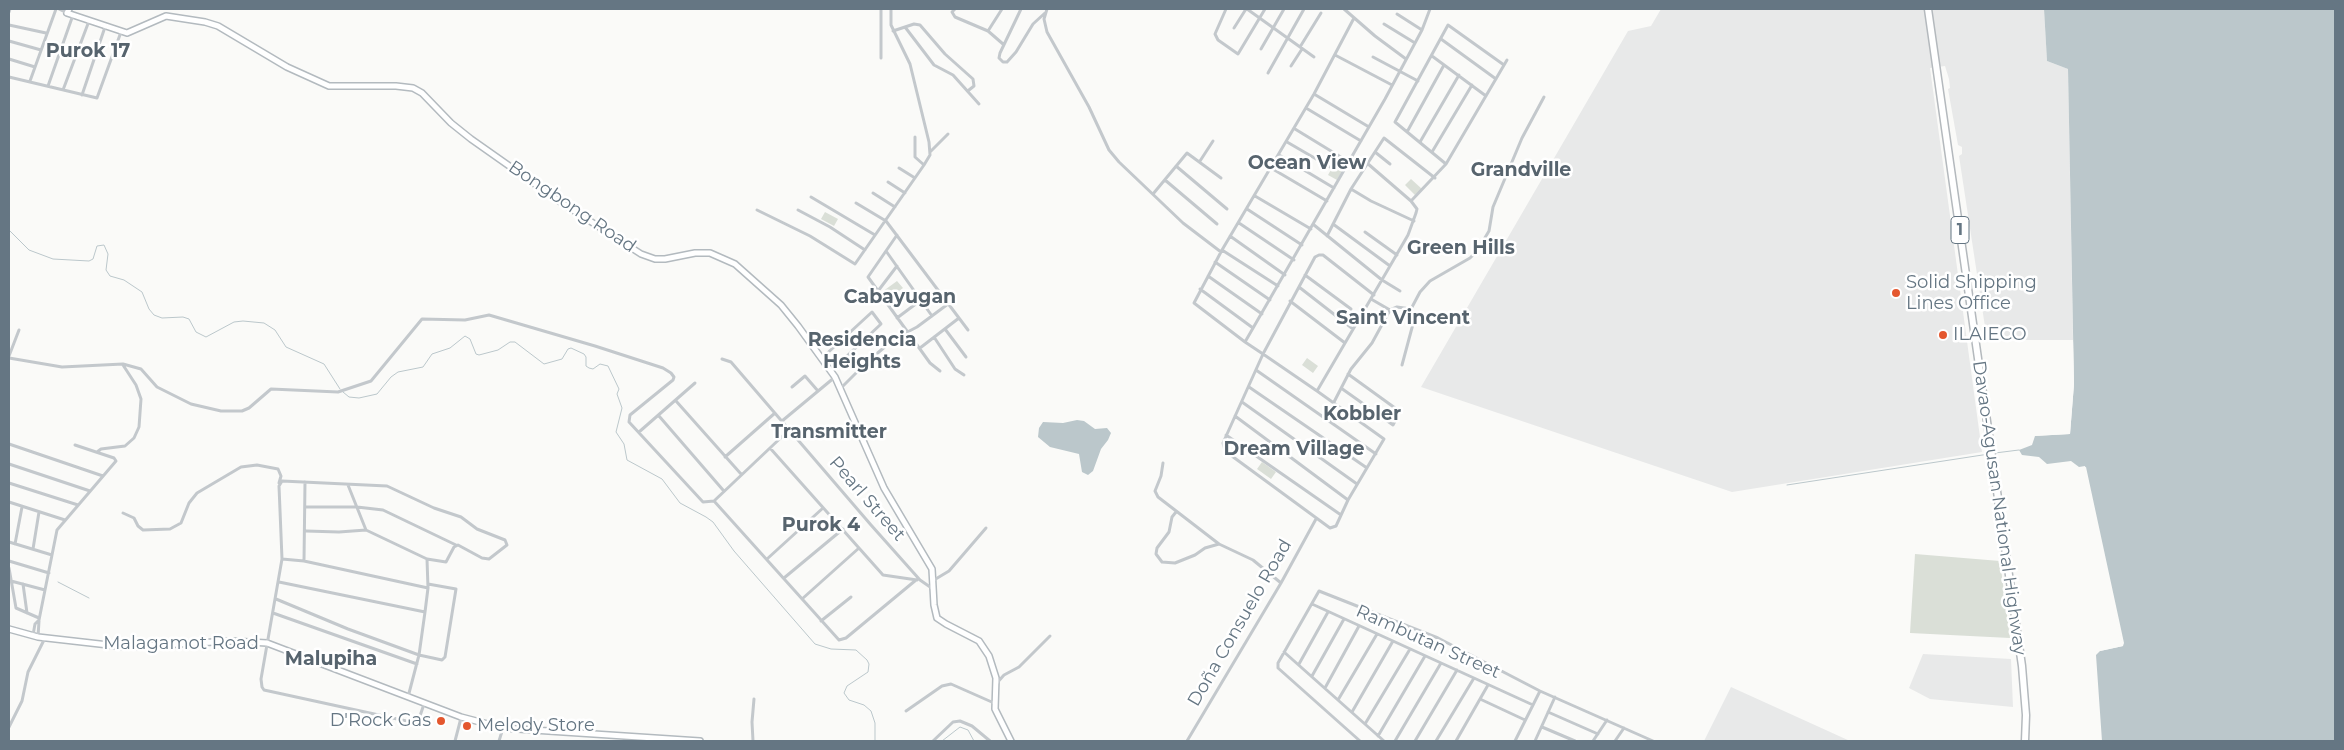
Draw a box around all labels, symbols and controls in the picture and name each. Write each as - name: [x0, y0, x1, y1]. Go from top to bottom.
- district label: Purok 17: [46, 40, 130, 62]
- district label: Ocean View: [1248, 152, 1366, 174]
- street label: Bongbong Road: [504, 156, 640, 258]
- district label: Grandville: [1471, 159, 1571, 181]
- road number: 1: [1951, 216, 1969, 244]
- district label: Green Hills: [1407, 237, 1515, 259]
- place label: Solid Shipping Lines Office: [1906, 272, 2037, 314]
- district label: Cabayugan: [844, 286, 956, 308]
- marker: Solid Shipping Lines Office: [1890, 287, 1902, 299]
- district label: Saint Vincent: [1336, 307, 1470, 329]
- place label: ILAIECO: [1953, 324, 2027, 346]
- district label: Residencia Heights: [808, 329, 916, 373]
- marker: ILAIECO: [1937, 329, 1949, 341]
- street label: Davao-Agusan National Highway: [1968, 359, 2030, 657]
- district label: Kobbler: [1323, 403, 1401, 425]
- district label: Transmitter: [771, 421, 887, 443]
- district label: Dream Village: [1224, 438, 1364, 460]
- street label: Pearl Street: [824, 452, 910, 546]
- district label: Purok 4: [782, 514, 860, 536]
- street label: Doña Consuelo Road: [1183, 536, 1297, 710]
- street label: Rambutan Street: [1352, 600, 1504, 684]
- street label: Malagamot Road: [103, 633, 259, 655]
- district label: Malupiha: [285, 648, 377, 670]
- place label: D'Rock Gas: [330, 710, 431, 732]
- marker: D'Rock Gas: [435, 715, 447, 727]
- place label: Melody Store: [477, 715, 595, 737]
- marker: Melody Store: [461, 720, 473, 732]

